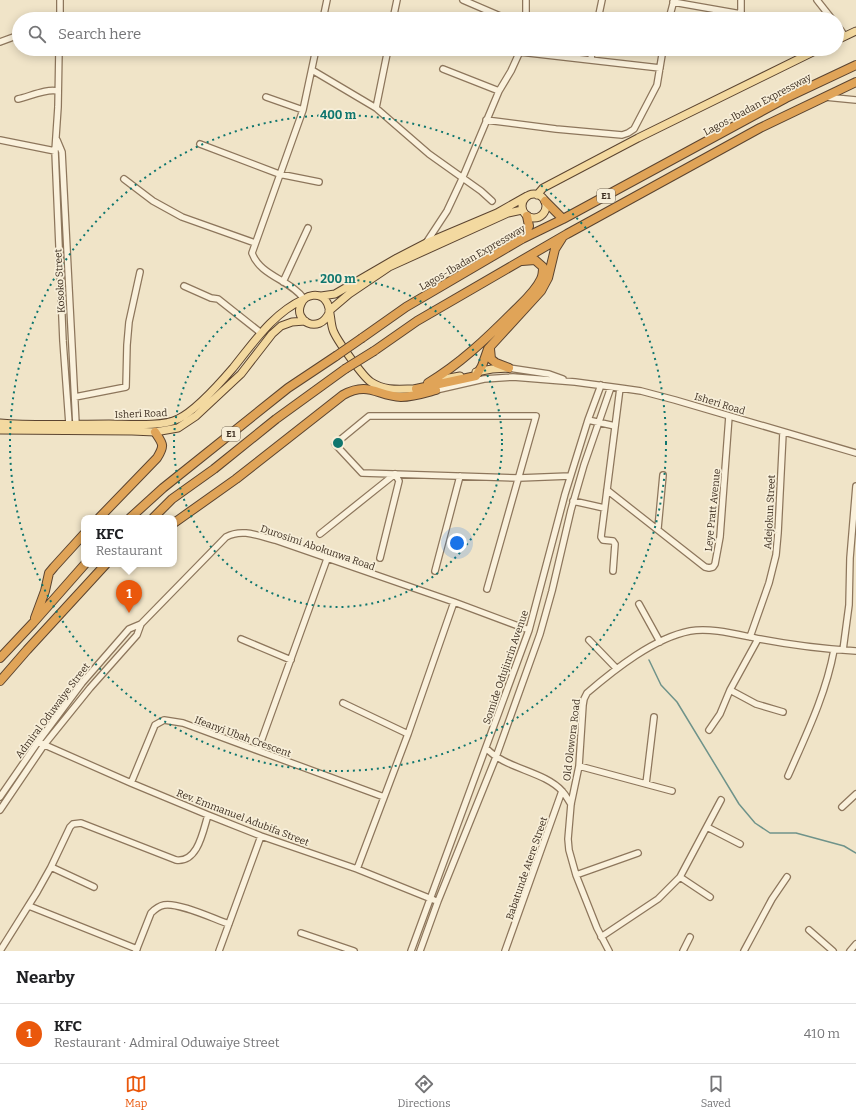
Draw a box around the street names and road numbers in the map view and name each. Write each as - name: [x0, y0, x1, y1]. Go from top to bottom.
- street label: Lagos-Ibadan Expressway: [701, 71, 814, 138]
- road number: E1: [597, 189, 615, 203]
- street label: Lagos-Ibadan Expressway: [417, 222, 528, 293]
- street label: Kosoko Street: [52, 248, 68, 313]
- street label: Isheri Road: [693, 391, 747, 417]
- street label: Isheri Road: [115, 407, 168, 421]
- road number: E1: [222, 427, 240, 441]
- street label: Leye Pratt Avenue: [703, 468, 723, 552]
- street label: Adejokun Street: [762, 474, 778, 550]
- street label: Durosimi Abokunwa Road: [259, 523, 377, 573]
- street label: Somide Odujinrin Avenue: [481, 609, 531, 726]
- street label: Admiral Oduwaiye Street: [13, 660, 93, 761]
- street label: Old Olowora Road: [561, 698, 583, 782]
- street label: Ifeanyi Ubah Crescent: [193, 714, 293, 760]
- street label: Rev. Emmanuel Adubifa Street: [175, 787, 311, 849]
- street label: Babatunde Atere Street: [504, 815, 550, 921]

